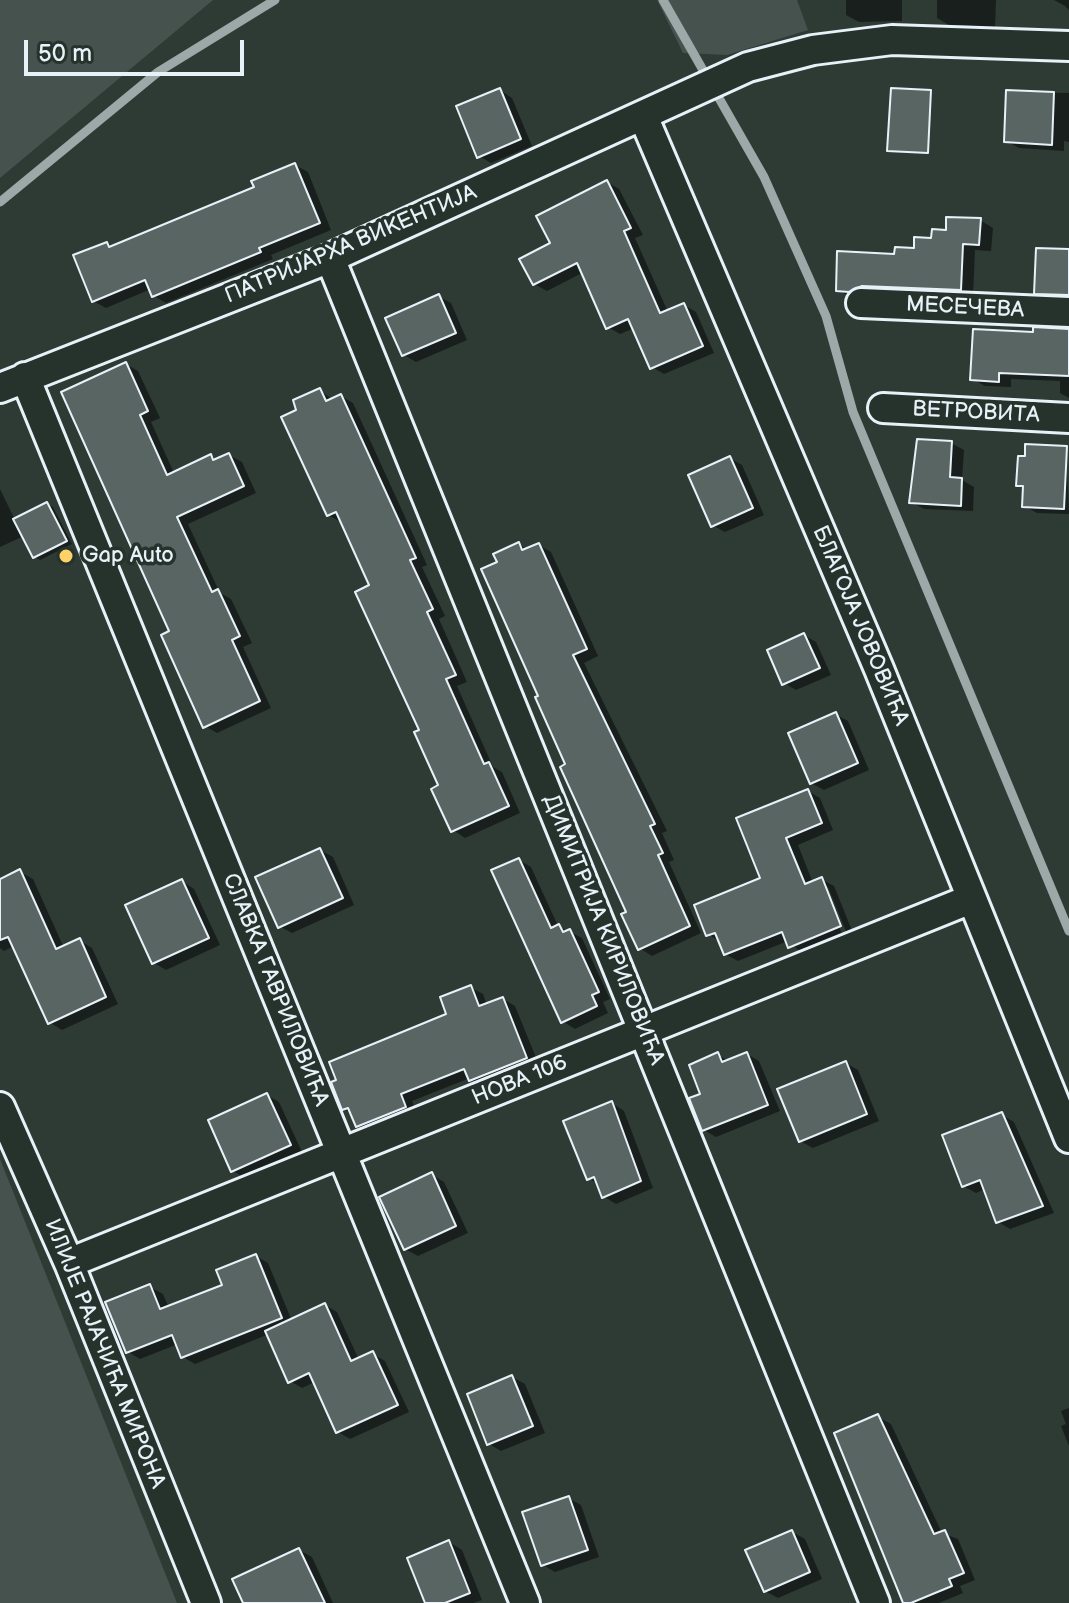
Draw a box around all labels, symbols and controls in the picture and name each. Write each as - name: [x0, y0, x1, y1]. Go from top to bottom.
- scale bar: [28, 24, 248, 74]
- text: 50 m: [38, 39, 92, 68]
- street label: ПАТРИЈАРХА ВИКЕНТИЈА: [221, 180, 481, 310]
- street label: МЕСЕЧЕВА: [905, 292, 1025, 324]
- street label: ВЕТРОВИТА: [912, 396, 1040, 430]
- street label: БЛАГОЈА ЈОВОВИЋА: [806, 522, 914, 730]
- place label: Gap Auto: [82, 543, 174, 569]
- marker: Gap Auto: [57, 547, 75, 565]
- street label: ДИМИТРИЈА КИРИЛОВИЋА: [537, 791, 669, 1069]
- street label: СЛАВКА ГАВРИЛОВИЋА: [216, 870, 334, 1110]
- street label: НОВА 106: [469, 1050, 571, 1112]
- street label: ИЛИЈЕ РАЈАЧИЋА МИРОНА: [38, 1215, 170, 1493]

